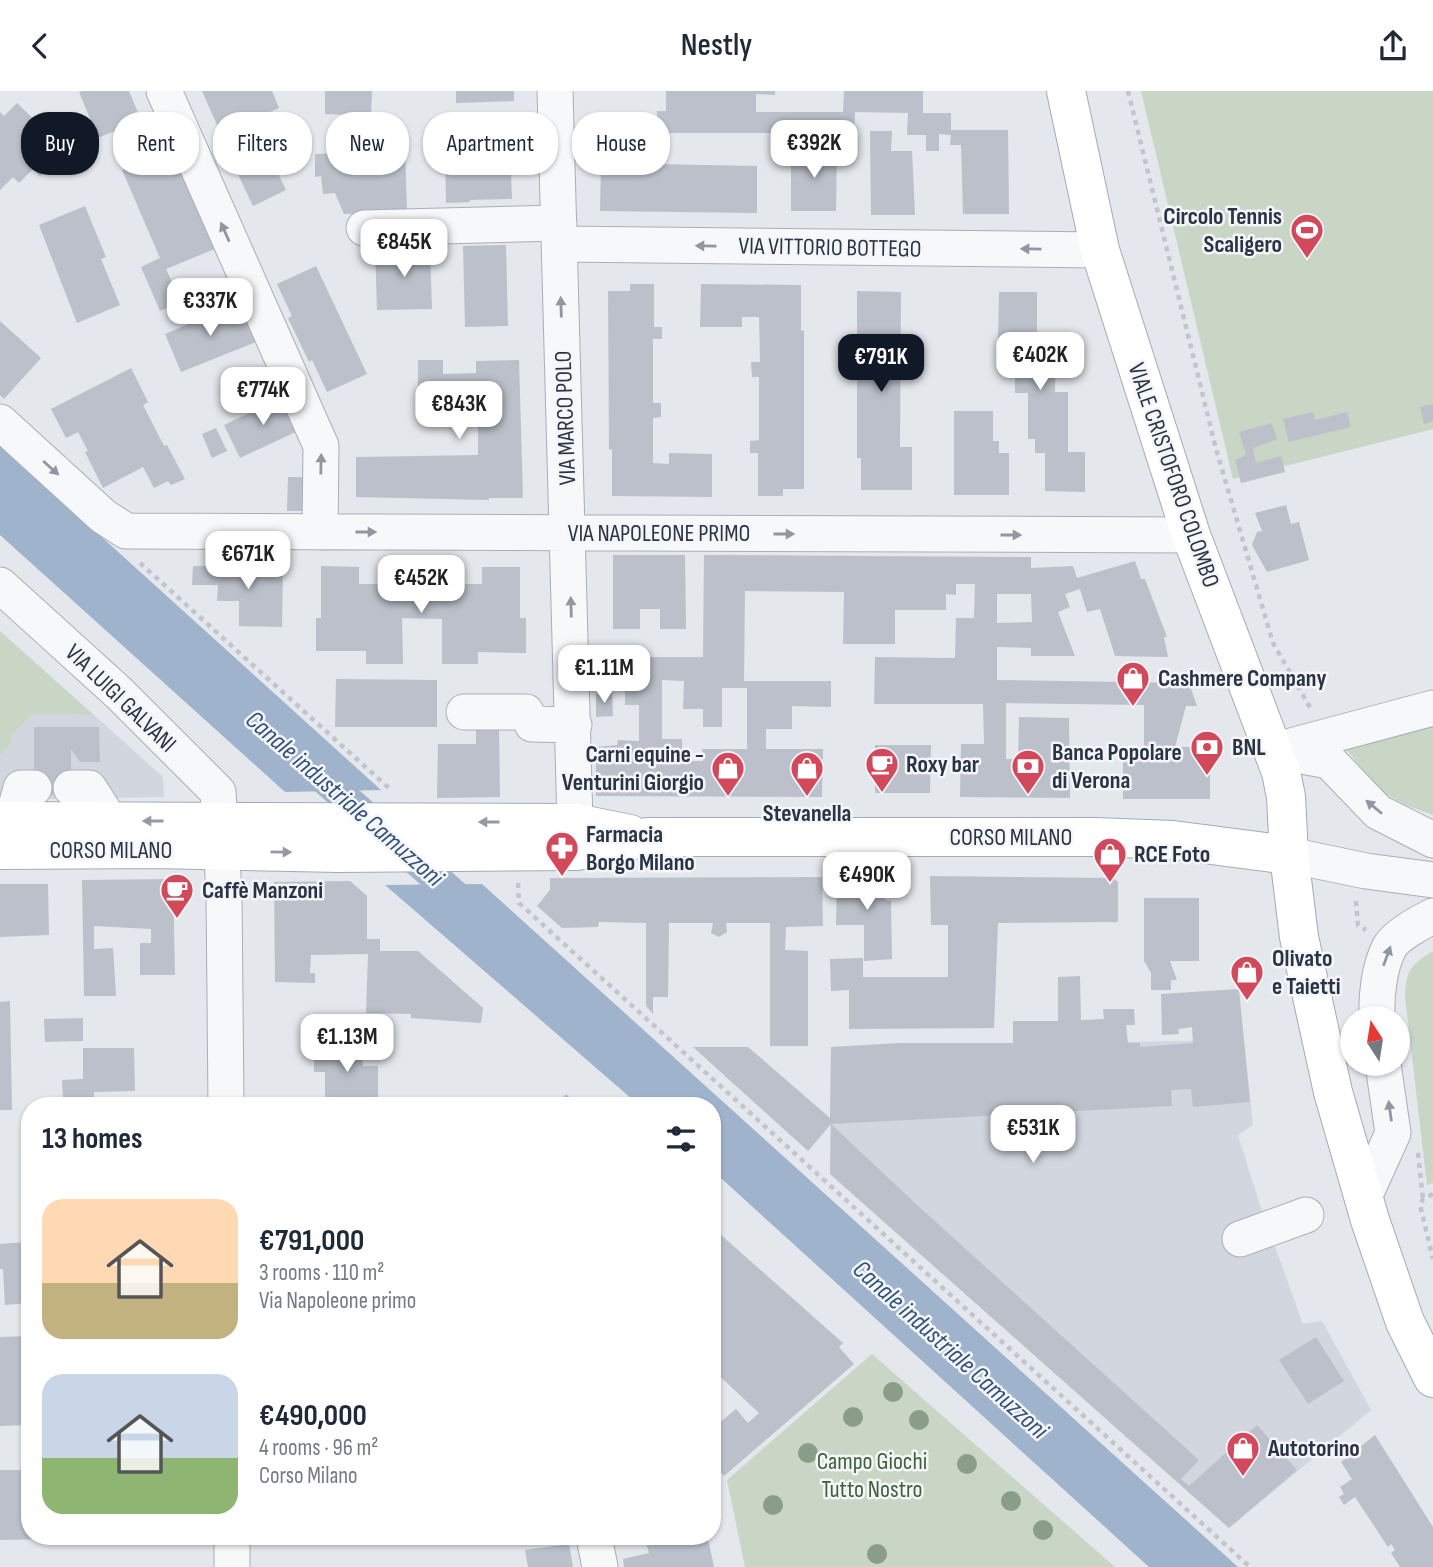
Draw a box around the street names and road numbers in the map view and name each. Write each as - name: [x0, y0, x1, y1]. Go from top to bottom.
- street label: VIA VITTORIO BOTTEGO: [738, 231, 922, 264]
- street label: VIA MARCO POLO: [549, 350, 582, 486]
- street label: VIALE CRISTOFORO COLOMBO: [1122, 359, 1226, 591]
- street label: VIA NAPOLEONE PRIMO: [568, 519, 750, 548]
- street label: VIA LUIGI GALVANI: [59, 638, 182, 758]
- street label: CORSO MILANO: [950, 823, 1072, 852]
- street label: CORSO MILANO: [50, 836, 172, 865]

